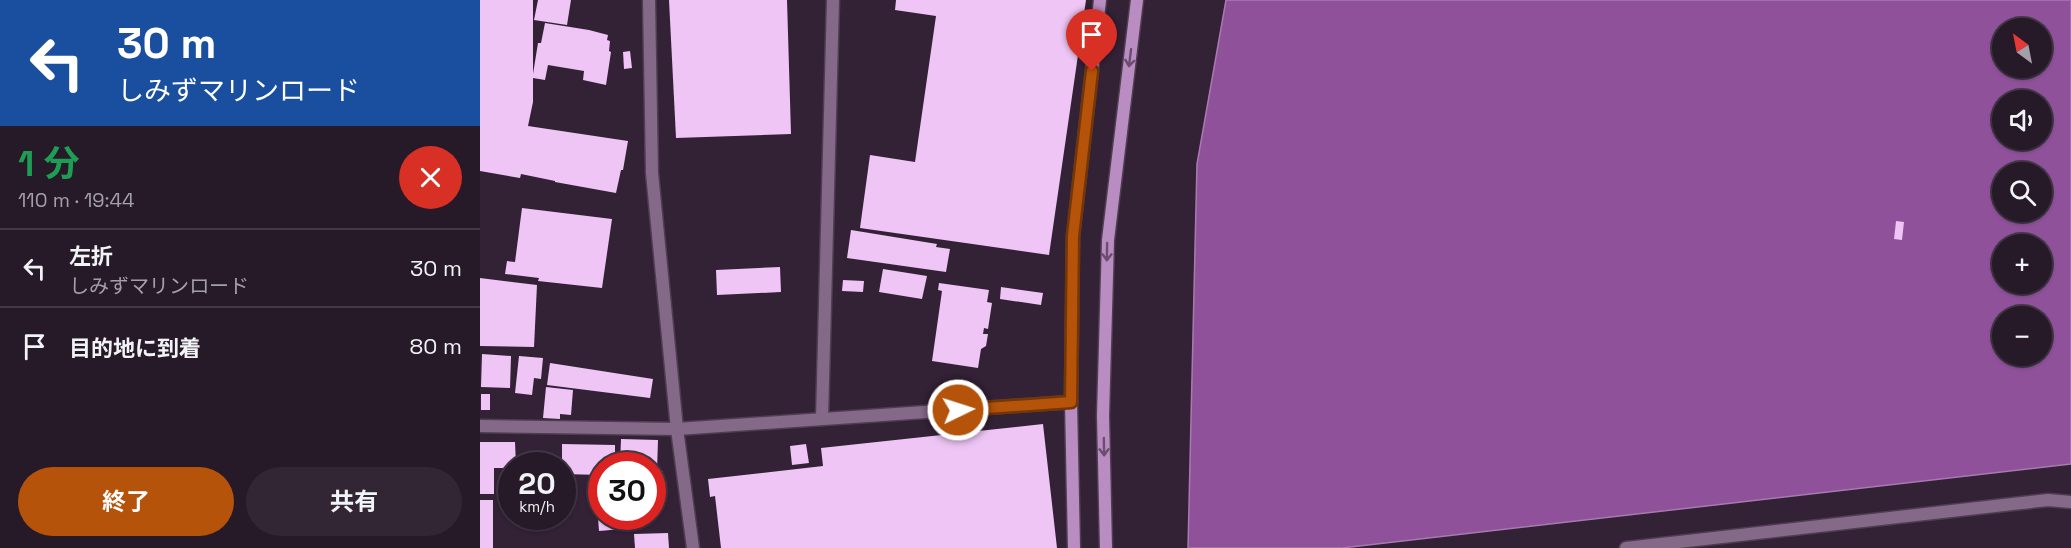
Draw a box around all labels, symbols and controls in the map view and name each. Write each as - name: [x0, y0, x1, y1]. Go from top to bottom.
- pin: [1066, 9, 1117, 71]
- text: 30 m: [117, 17, 216, 70]
- icon: arrive: [1075, 18, 1108, 51]
- north arrow: [1992, 18, 2052, 78]
- map controls: [1992, 18, 2052, 366]
- icon: left: [18, 24, 96, 102]
- one-way arrow: [1124, 48, 1135, 67]
- text: しみずマリンロード: [117, 73, 360, 108]
- button: sound: [1992, 90, 2052, 150]
- text: 1 分: [18, 141, 79, 187]
- button: close: [399, 146, 462, 209]
- button: search: [1992, 162, 2052, 222]
- text: 110 m · 19:44: [18, 187, 135, 213]
- button: +: [1992, 234, 2052, 294]
- one-way arrow: [1102, 241, 1113, 261]
- text: 左折: [69, 242, 113, 270]
- icon: left: [18, 252, 51, 285]
- text: 30 m: [410, 254, 462, 282]
- text: しみずマリンロード: [69, 273, 249, 299]
- button: −: [1992, 306, 2052, 366]
- icon: arrive: [18, 330, 51, 363]
- text: 80 m: [410, 332, 462, 360]
- text: 目的地に到着: [69, 334, 201, 362]
- position arrow: [926, 378, 990, 442]
- one-way arrow: [1098, 436, 1110, 456]
- speed limit sign: 30: [588, 452, 666, 530]
- text: 20: [518, 464, 556, 503]
- button: 終了: [18, 467, 234, 536]
- button: 共有: [246, 467, 462, 536]
- text: km/h: [519, 497, 555, 516]

